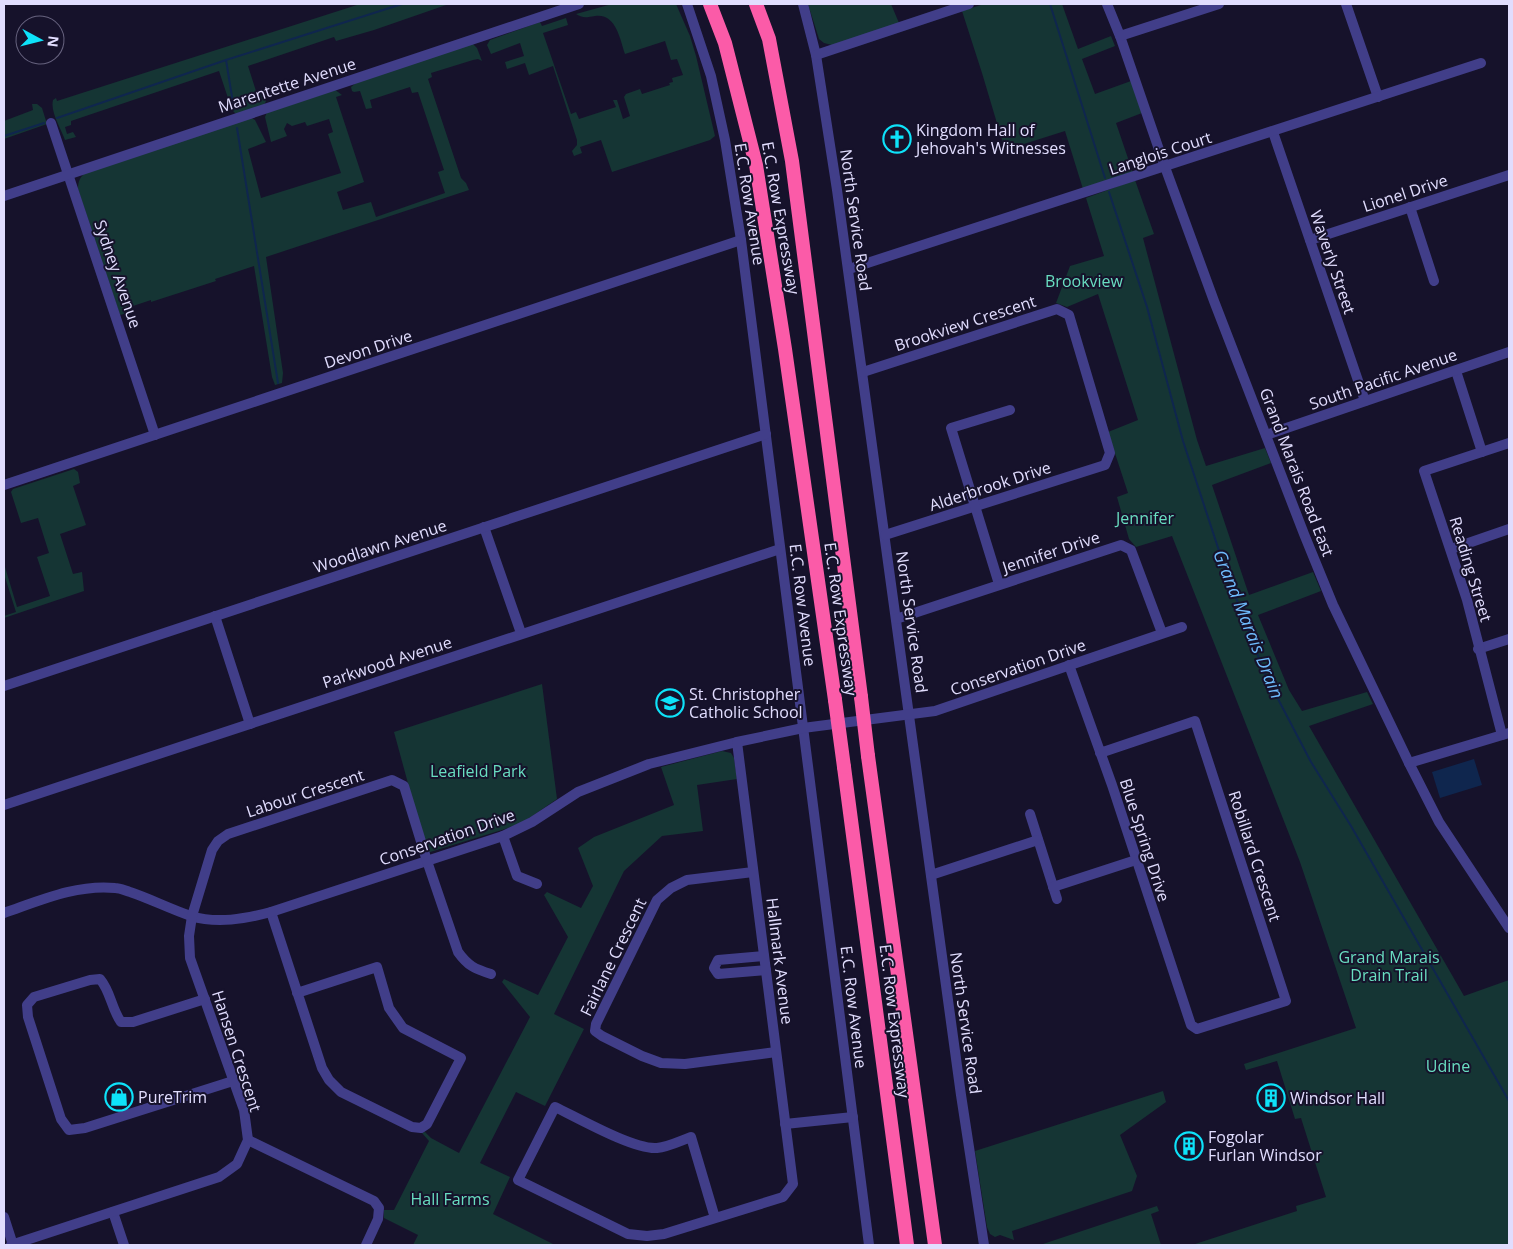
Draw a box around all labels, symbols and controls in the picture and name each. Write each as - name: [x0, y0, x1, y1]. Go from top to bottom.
- north arrow: [15, 15, 65, 65]
- text: N: [43, 35, 64, 48]
- street label: Marentette Avenue: [215, 52, 359, 118]
- place label: Kingdom Hall of Jehovah's Witnesses: [914, 119, 1066, 159]
- church icon: Kingdom Hall of Jehovah's Witnesses: [882, 124, 912, 154]
- street label: Langlois Court: [1106, 126, 1215, 180]
- street label: E.C. Row Expressway: [757, 140, 805, 297]
- street label: E.C. Row Avenue: [729, 141, 771, 267]
- street label: North Service Road: [835, 148, 877, 292]
- street label: Lionel Drive: [1360, 169, 1450, 217]
- street label: Waverly Street: [1305, 207, 1361, 317]
- street label: Sydney Avenue: [89, 217, 147, 331]
- park label: Brookview: [1045, 270, 1124, 292]
- street label: Brookview Crescent: [891, 290, 1039, 356]
- street label: Devon Drive: [321, 324, 415, 374]
- street label: South Pacific Avenue: [1306, 343, 1460, 415]
- street label: Grand Marais Road East: [1255, 385, 1339, 560]
- street label: Alderbrook Drive: [926, 456, 1054, 516]
- park label: Jennifer: [1114, 507, 1174, 529]
- street label: Woodlawn Avenue: [311, 514, 449, 578]
- street label: Reading Street: [1445, 514, 1498, 625]
- street label: Jennifer Drive: [998, 526, 1103, 579]
- street label: E.C. Row Expressway: [819, 541, 863, 698]
- street label: E.C. Row Avenue: [785, 542, 821, 668]
- water label: Grand Marais Drain: [1208, 546, 1290, 702]
- street label: North Service Road: [891, 550, 933, 694]
- street label: Parkwood Avenue: [320, 631, 454, 693]
- street label: Conservation Drive: [947, 633, 1089, 701]
- place label: St. Christopher Catholic School: [689, 683, 803, 723]
- school or university icon: St. Christopher Catholic School: [655, 688, 685, 718]
- park label: Leafield Park: [430, 760, 527, 782]
- street label: Labour Crescent: [243, 764, 367, 822]
- street label: Blue Spring Drive: [1115, 776, 1175, 904]
- street label: Robillard Crescent: [1223, 788, 1287, 924]
- street label: Conservation Drive: [376, 803, 518, 871]
- street label: Fairlane Crescent: [575, 894, 651, 1020]
- street label: Hallmark Avenue: [761, 896, 799, 1026]
- street label: E.C. Row Expressway: [875, 943, 915, 1100]
- street label: E.C. Row Avenue: [836, 944, 872, 1070]
- park label: Grand Marais Drain Trail: [1338, 946, 1440, 986]
- street label: North Service Road: [945, 951, 987, 1095]
- street label: Hansen Crescent: [207, 987, 267, 1115]
- park label: Udine: [1426, 1055, 1470, 1077]
- shop icon: PureTrim: [104, 1082, 134, 1112]
- building icon: Windsor Hall: [1256, 1083, 1286, 1113]
- place label: PureTrim: [138, 1086, 207, 1108]
- place label: Windsor Hall: [1290, 1087, 1385, 1109]
- place label: Fogolar Furlan Windsor: [1208, 1126, 1322, 1166]
- building icon: Fogolar Furlan Windsor: [1174, 1131, 1204, 1161]
- park label: Hall Farms: [410, 1188, 490, 1210]

